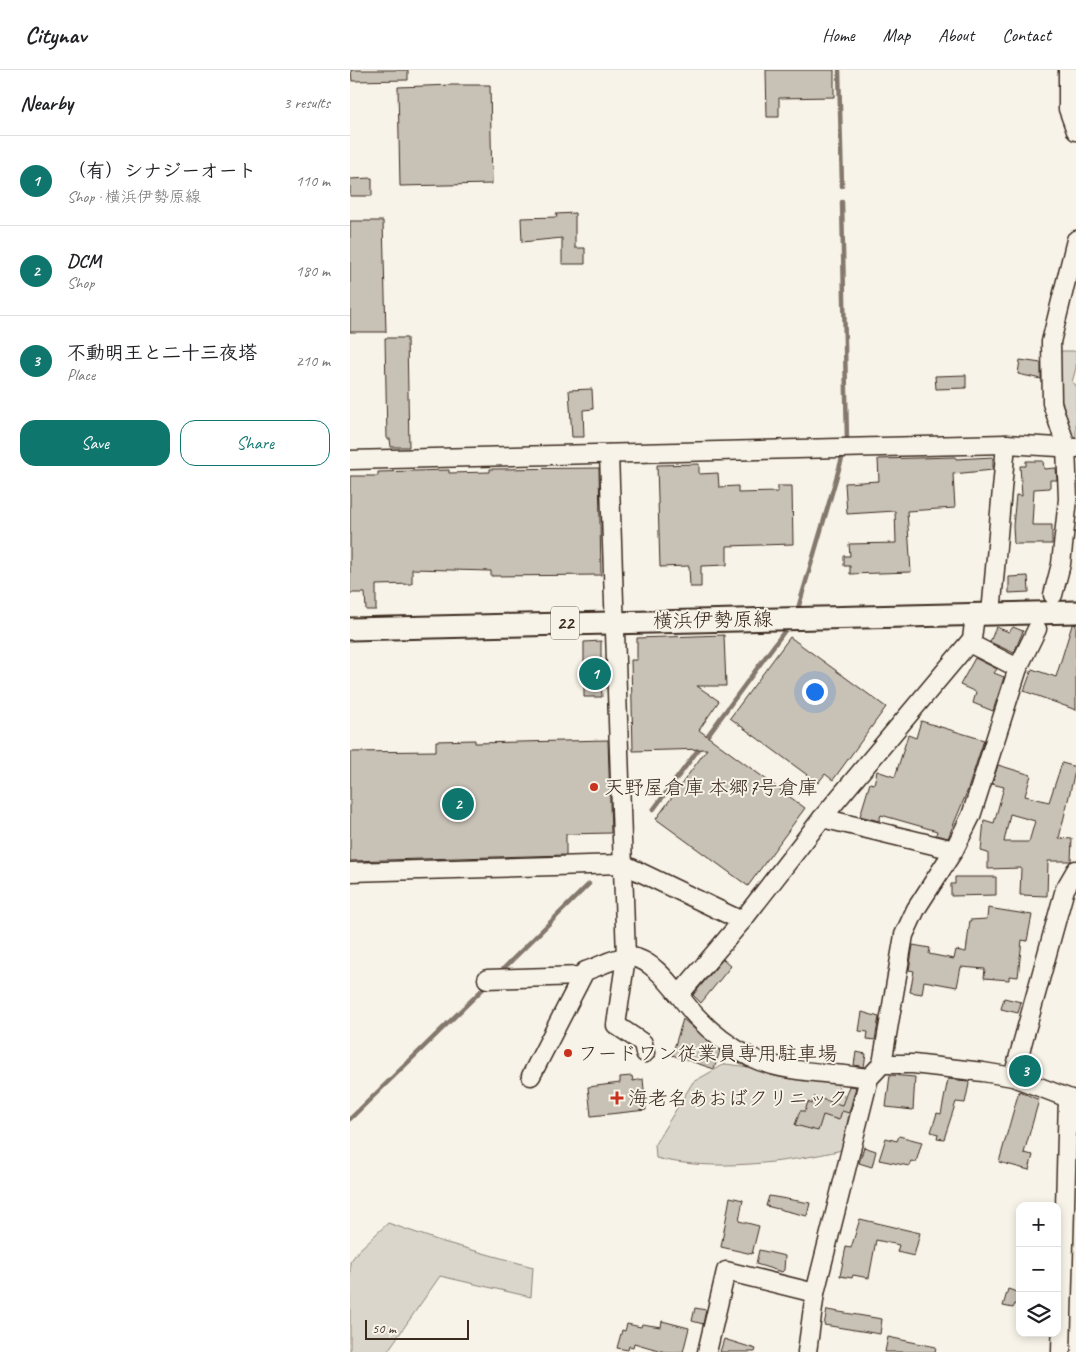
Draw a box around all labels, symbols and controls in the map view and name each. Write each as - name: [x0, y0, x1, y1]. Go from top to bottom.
- text: Citynav: [25, 20, 86, 50]
- text: Home: [822, 24, 855, 46]
- text: Map: [883, 24, 910, 46]
- text: About: [938, 24, 974, 46]
- text: Contact: [1002, 24, 1051, 46]
- text: Nearby: [20, 90, 73, 116]
- text: 3 results: [283, 93, 330, 113]
- text: （有）シナジーオート: [67, 159, 257, 183]
- text: 1: [32, 171, 40, 191]
- text: 110 m: [296, 171, 330, 191]
- text: Shop · 横浜伊勢原線: [67, 187, 201, 207]
- text: DCM: [67, 249, 101, 273]
- text: 2: [32, 261, 40, 281]
- text: 180 m: [296, 261, 330, 281]
- text: Shop: [67, 273, 94, 293]
- text: 不動明王と二十三夜塔: [67, 341, 257, 365]
- text: 3: [32, 351, 40, 371]
- text: 210 m: [296, 351, 330, 371]
- text: Place: [67, 365, 95, 385]
- button: Save: [20, 420, 170, 466]
- button: Share: [180, 420, 330, 466]
- road number: 22: [551, 606, 579, 640]
- street label: 横浜伊勢原線: [653, 606, 773, 634]
- pin: 1: [579, 655, 611, 693]
- your location: [802, 679, 828, 705]
- place label: 天野屋倉庫 本郷7号倉庫: [604, 775, 818, 800]
- marker: 天野屋倉庫 本郷7号倉庫: [588, 781, 600, 793]
- pin: 2: [442, 785, 474, 823]
- place label: フードワン従業員専用駐車場: [578, 1041, 838, 1066]
- marker: フードワン従業員専用駐車場: [562, 1047, 574, 1059]
- pin: 3: [1009, 1052, 1041, 1090]
- place label: 海老名あおばクリニック: [628, 1086, 848, 1111]
- marker: 海老名あおばクリニック: [610, 1091, 624, 1105]
- map controls: [1016, 1202, 1061, 1337]
- button: +: [1016, 1202, 1061, 1247]
- button: −: [1016, 1247, 1061, 1292]
- button: layers: [1016, 1292, 1061, 1337]
- scale bar: [365, 1317, 469, 1340]
- text: 50 m: [372, 1320, 396, 1337]

